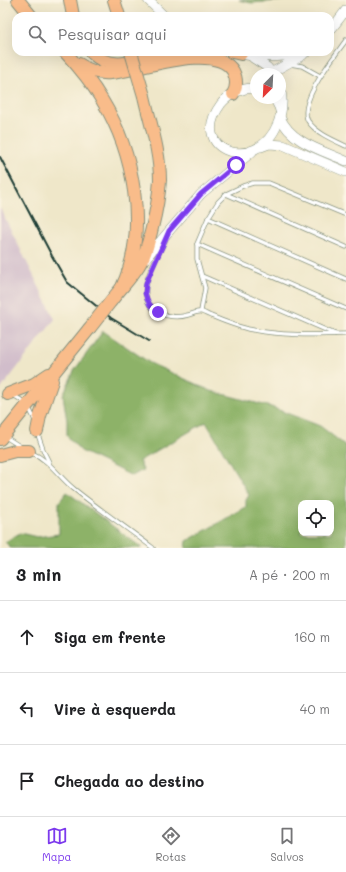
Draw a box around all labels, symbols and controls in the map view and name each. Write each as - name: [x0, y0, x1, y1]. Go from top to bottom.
- search box: [12, 12, 334, 56]
- icon: search: [26, 23, 48, 45]
- text: Pesquisar aqui: [58, 24, 167, 44]
- north arrow: [250, 68, 286, 104]
- route start: [227, 156, 245, 174]
- route end: [149, 303, 167, 321]
- map controls: [298, 500, 334, 536]
- button: locate: [298, 500, 334, 536]
- text: 3 min: [16, 563, 61, 585]
- text: A pé · 200 m: [249, 566, 330, 583]
- icon: ahead: [16, 626, 38, 648]
- text: Siga em frente: [54, 627, 166, 647]
- text: 160 m: [294, 628, 330, 645]
- icon: left: [16, 698, 38, 720]
- text: Vire à esquerda: [54, 699, 176, 719]
- text: 40 m: [300, 700, 330, 717]
- icon: arrive: [16, 770, 38, 792]
- text: Chegada ao destino: [54, 771, 204, 791]
- tab: Mapa: [42, 825, 71, 864]
- tab: Rotas: [156, 825, 186, 864]
- tab: Salvos: [270, 825, 304, 864]

